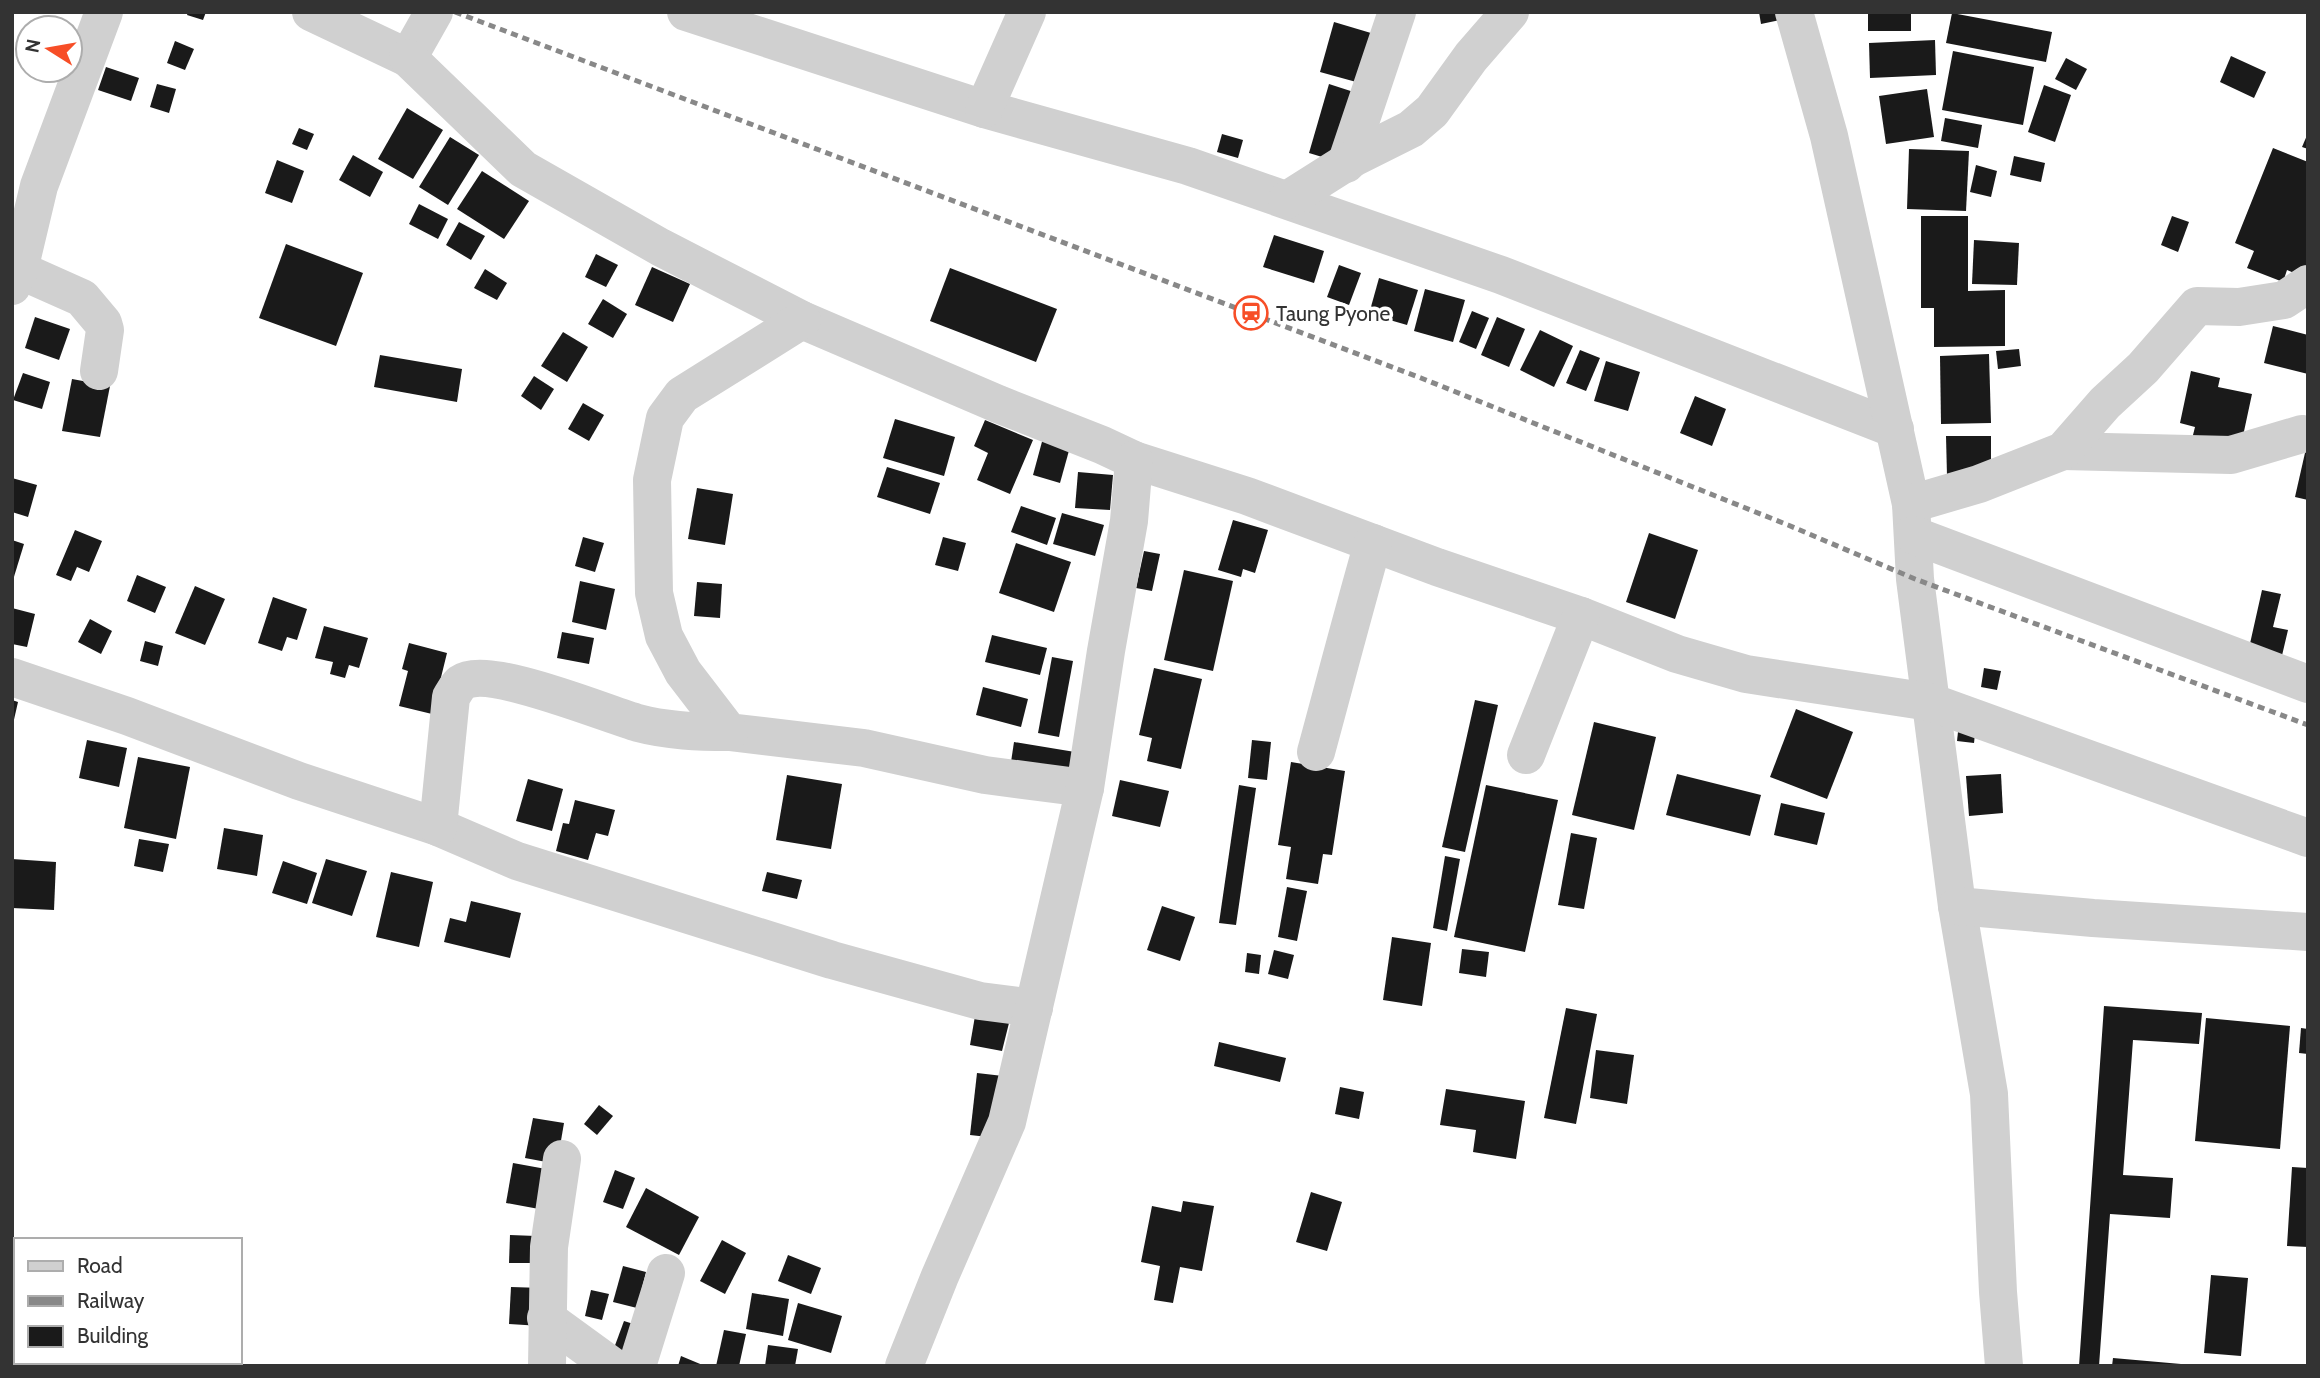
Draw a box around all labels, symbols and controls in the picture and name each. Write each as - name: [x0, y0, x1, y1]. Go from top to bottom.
- north arrow: [14, 14, 84, 84]
- text: N: [20, 37, 45, 55]
- station icon: Taung Pyone: [1232, 294, 1270, 332]
- place label: Taung Pyone: [1276, 301, 1391, 326]
- legend: [14, 1238, 242, 1364]
- text: Road: [77, 1253, 123, 1278]
- text: Railway: [77, 1288, 145, 1313]
- text: Building: [77, 1323, 149, 1348]

